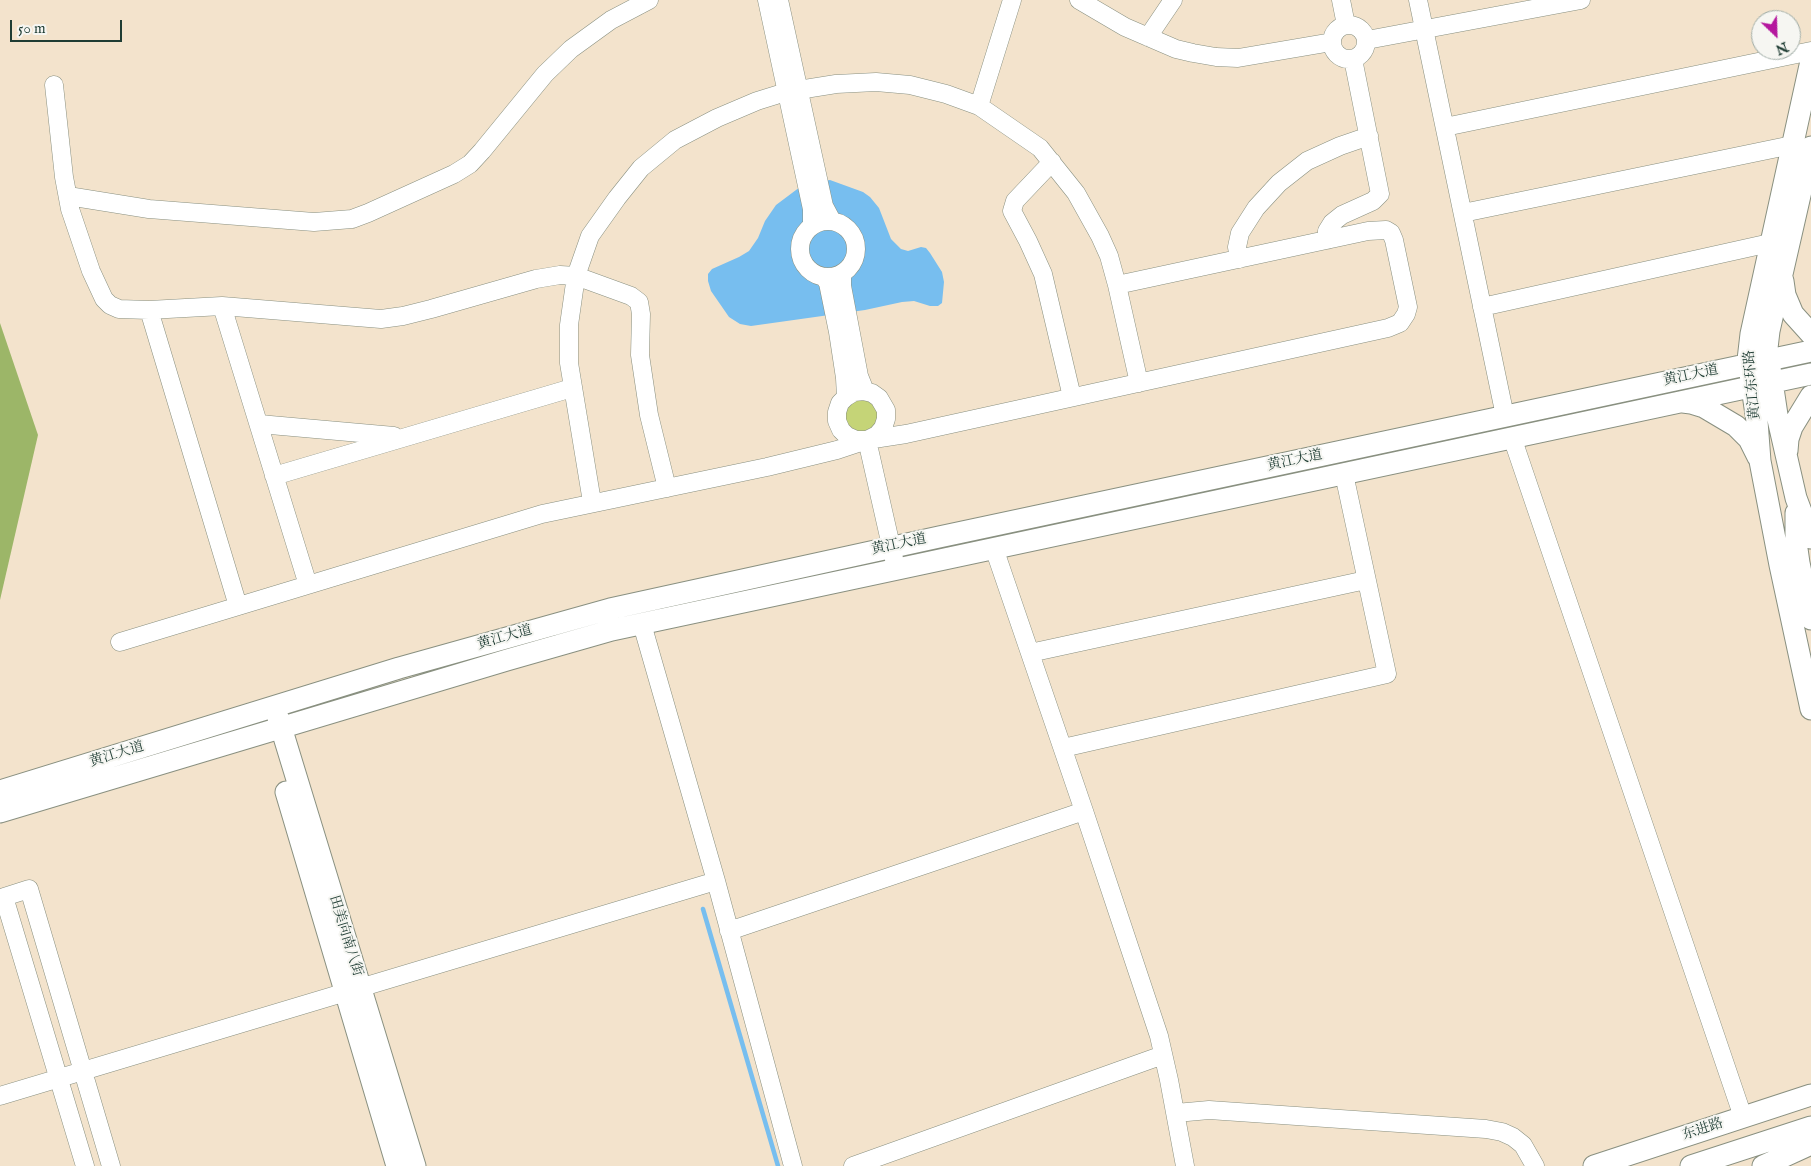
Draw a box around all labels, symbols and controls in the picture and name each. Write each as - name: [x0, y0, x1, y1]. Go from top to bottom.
- scale bar: [12, 10, 125, 42]
- north arrow: [1751, 10, 1801, 60]
- text: 50 m: [18, 19, 46, 38]
- text: N: [1772, 37, 1791, 58]
- street label: 黄江东环路: [1742, 349, 1764, 421]
- street label: 黄江大道: [1662, 362, 1720, 390]
- street label: 黄江大道: [1266, 447, 1324, 475]
- street label: 黄江大道: [870, 531, 928, 559]
- street label: 黄江大道: [476, 622, 534, 654]
- street label: 黄江大道: [88, 739, 146, 771]
- street label: 田美向南八街: [325, 893, 365, 979]
- street label: 东进路: [1680, 1116, 1726, 1144]

